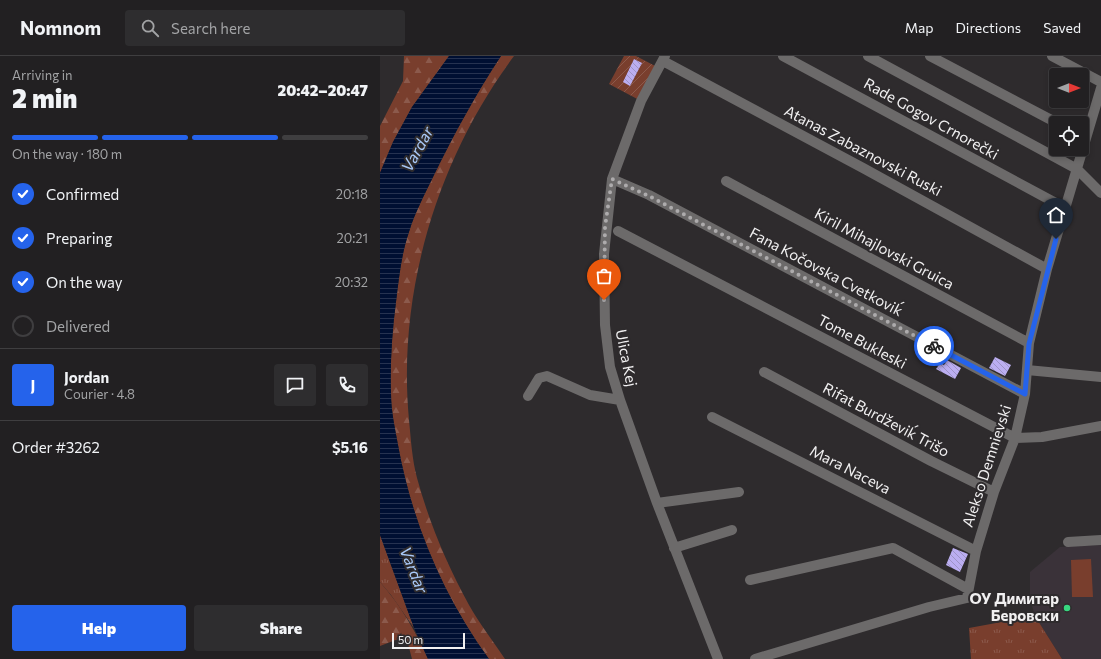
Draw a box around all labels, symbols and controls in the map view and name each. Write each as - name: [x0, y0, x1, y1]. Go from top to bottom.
- search box: [125, 10, 405, 46]
- text: Nomnom: [20, 16, 101, 39]
- icon: search: [139, 17, 161, 39]
- text: Search here: [171, 19, 250, 37]
- text: Map: [905, 19, 934, 36]
- text: Directions: [956, 19, 1021, 36]
- text: Saved: [1043, 19, 1081, 36]
- text: Arriving in: [12, 67, 72, 83]
- north arrow: [1049, 68, 1089, 108]
- map controls: [1049, 68, 1089, 156]
- street label: Rade Gogov Crnorečki: [861, 74, 1002, 163]
- text: 20:42–20:47: [278, 81, 368, 99]
- text: 2 min: [12, 82, 77, 113]
- street label: Atanas Zabaznovski Ruski: [782, 101, 945, 199]
- button: locate: [1049, 116, 1089, 156]
- water label: Vardar: [396, 122, 437, 175]
- text: On the way · 180 m: [12, 146, 122, 162]
- icon: check: [12, 183, 34, 205]
- text: Confirmed: [46, 185, 119, 203]
- text: 20:18: [336, 186, 368, 202]
- pin: [1039, 198, 1073, 239]
- street label: Kiril Mihajlovski Gruica: [812, 204, 957, 292]
- icon: home: [1045, 204, 1067, 226]
- street label: Fana Kočovska Cvetkoviḱ: [747, 223, 906, 319]
- icon: check: [12, 227, 34, 249]
- text: Preparing: [46, 229, 112, 247]
- text: 20:21: [337, 230, 368, 246]
- pin: [587, 259, 621, 300]
- icon: bag: [593, 265, 615, 287]
- icon: check: [12, 271, 34, 293]
- text: On the way: [46, 273, 123, 291]
- text: 20:32: [335, 274, 368, 290]
- street label: Tome Bukleski: [815, 310, 910, 372]
- text: Delivered: [46, 317, 110, 335]
- courier: [914, 326, 954, 366]
- street label: Ulica Kej: [613, 328, 641, 388]
- icon: bike: [923, 335, 945, 357]
- button: chat: [274, 364, 316, 406]
- button: phone: [326, 364, 368, 406]
- text: Jordan: [64, 368, 109, 386]
- text: J: [31, 376, 35, 394]
- street label: Rifat Burdževiḱ Trišo: [820, 378, 953, 460]
- text: Courier · 4.8: [64, 386, 135, 402]
- street label: Alekso Demnievski: [958, 402, 1014, 529]
- text: Order #3262: [12, 438, 100, 456]
- text: $5.16: [332, 438, 368, 456]
- street label: Mara Naceva: [807, 441, 894, 497]
- water label: Vardar: [397, 544, 433, 596]
- place label: ОУ Димитар Беровски: [970, 589, 1059, 624]
- marker: ОУ Димитар Беровски: [1062, 603, 1072, 613]
- button: Help: [12, 605, 186, 651]
- button: Share: [194, 605, 368, 651]
- scale bar: [392, 631, 465, 650]
- text: 50 m: [398, 633, 423, 646]

